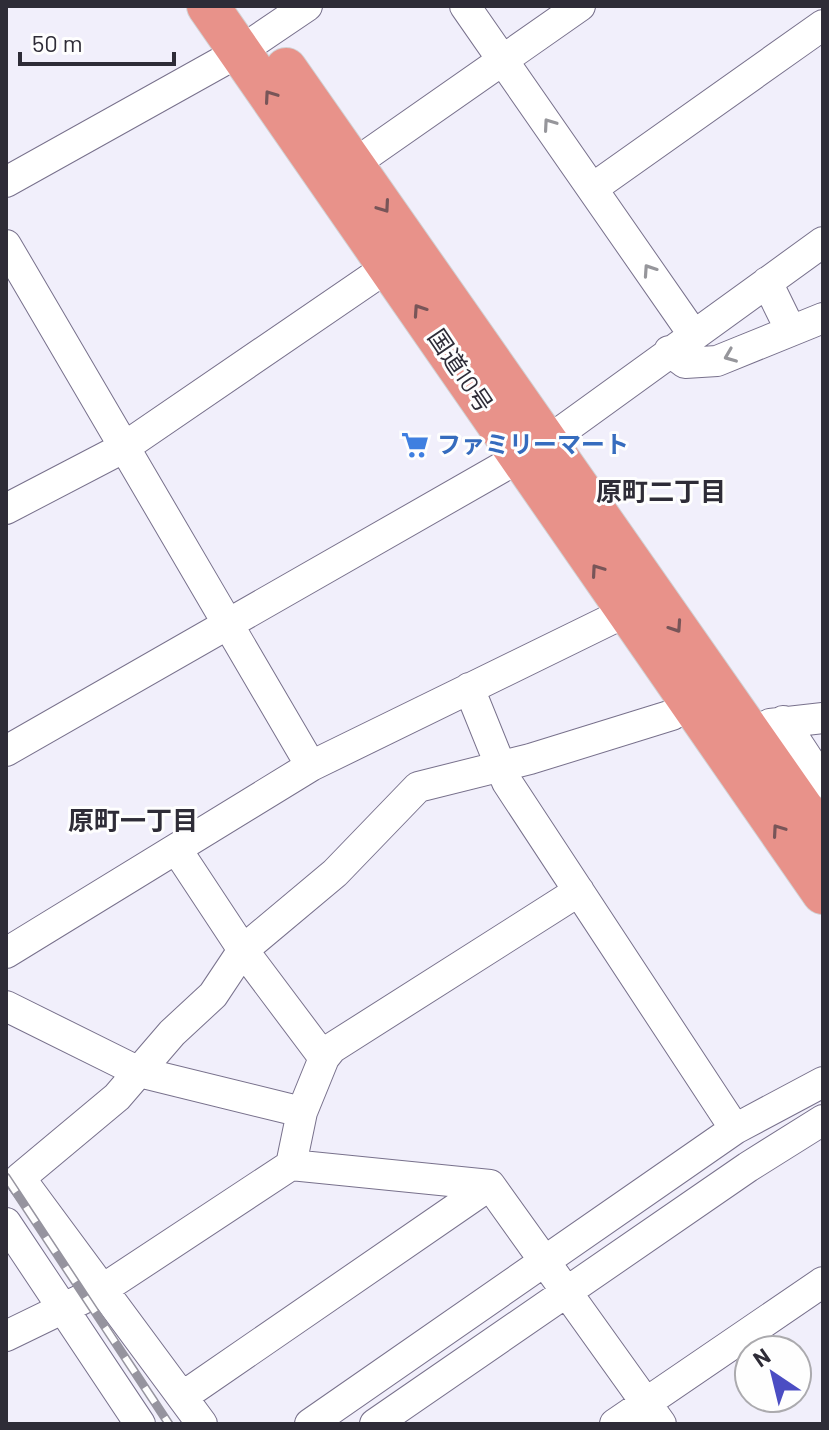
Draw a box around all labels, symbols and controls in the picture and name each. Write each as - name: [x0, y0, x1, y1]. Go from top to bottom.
- scale bar: [20, 16, 174, 66]
- text: 50 m: [32, 28, 83, 57]
- one-way arrow: [265, 91, 280, 105]
- one-way arrow: [544, 118, 559, 132]
- one-way arrow: [374, 198, 389, 212]
- one-way arrow: [644, 264, 659, 278]
- one-way arrow: [413, 304, 428, 318]
- street label: 国道10号: [423, 323, 500, 417]
- one-way arrow: [724, 346, 738, 363]
- place label: ファミリーマート: [437, 429, 629, 458]
- supermarket icon: ファミリーマート: [400, 430, 430, 460]
- district label: 原町二丁目: [596, 475, 726, 506]
- one-way arrow: [592, 565, 607, 579]
- one-way arrow: [666, 619, 681, 633]
- district label: 原町一丁目: [68, 804, 198, 835]
- one-way arrow: [773, 824, 788, 838]
- north arrow: [733, 1334, 813, 1414]
- text: N: [748, 1342, 774, 1372]

